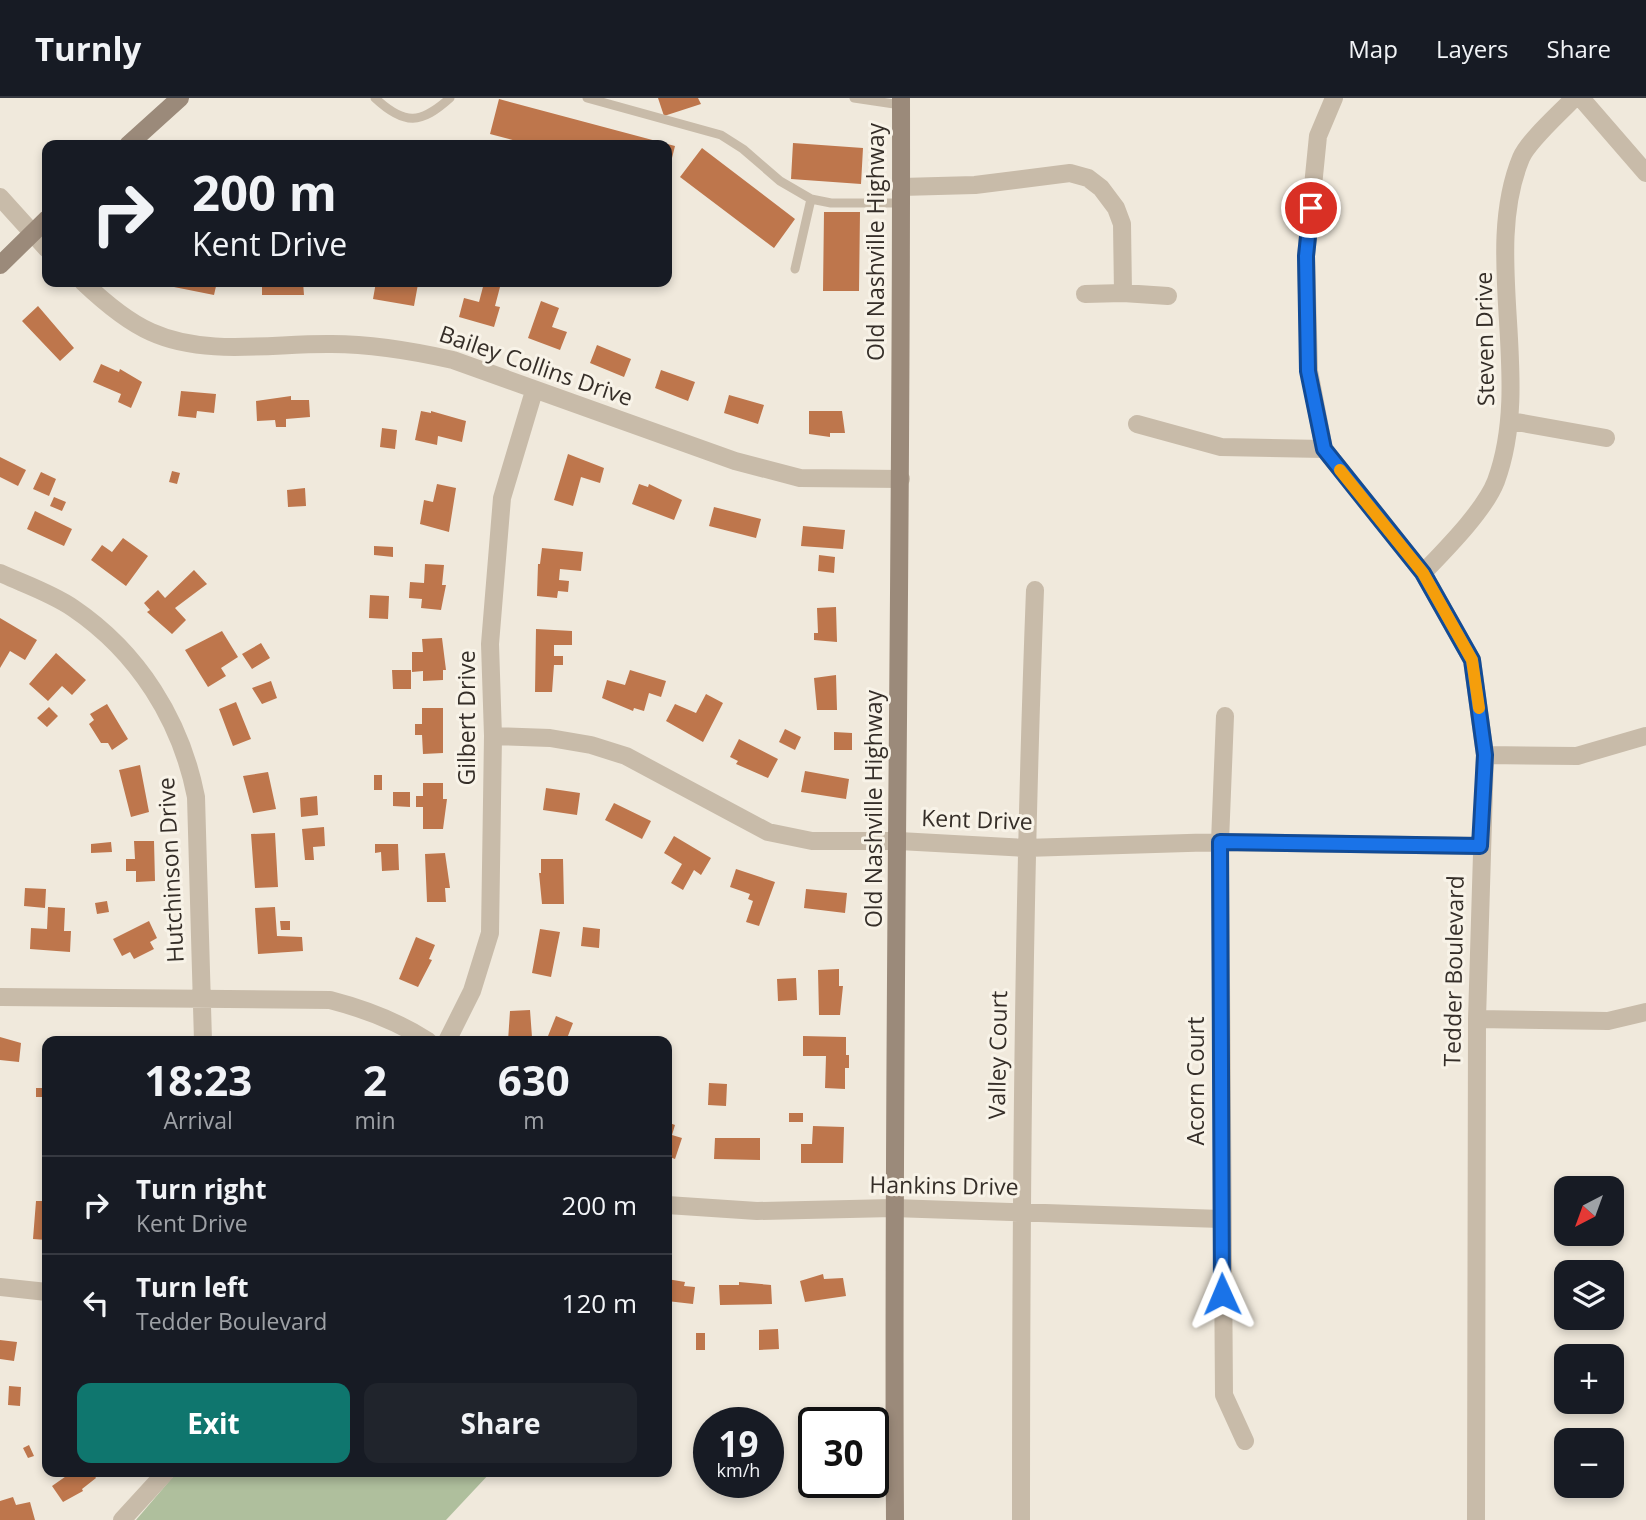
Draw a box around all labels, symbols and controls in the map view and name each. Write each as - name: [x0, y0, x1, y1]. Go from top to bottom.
- text: Turnly: [35, 26, 141, 71]
- text: Map: [1348, 32, 1398, 65]
- text: Layers: [1436, 32, 1509, 65]
- text: Share: [1547, 32, 1611, 65]
- street label: Old Nashville Highway: [859, 122, 891, 361]
- text: 200 m: [192, 159, 337, 225]
- icon: right: [77, 168, 168, 259]
- pin: [1281, 178, 1341, 238]
- icon: arrive: [1292, 189, 1330, 227]
- text: Kent Drive: [192, 222, 347, 265]
- street label: Steven Drive: [1467, 271, 1501, 407]
- street label: Bailey Collins Drive: [435, 317, 637, 413]
- street label: Gilbert Drive: [450, 650, 482, 786]
- street label: Old Nashville Highway: [857, 689, 889, 928]
- street label: Hutchinson Drive: [149, 777, 191, 964]
- street label: Kent Drive: [921, 801, 1033, 837]
- street label: Tedder Boulevard: [1435, 875, 1471, 1067]
- street label: Valley Court: [980, 990, 1014, 1120]
- street label: Acorn Court: [1179, 1017, 1211, 1145]
- text: 18:23: [144, 1051, 252, 1108]
- text: 2: [363, 1051, 387, 1108]
- text: 630: [498, 1051, 570, 1108]
- text: Arrival: [164, 1104, 233, 1136]
- text: min: [354, 1104, 396, 1136]
- text: m: [523, 1104, 544, 1136]
- street label: Hankins Drive: [869, 1168, 1019, 1202]
- text: Turn right: [136, 1171, 267, 1207]
- north arrow: [1554, 1176, 1624, 1246]
- map controls: [1554, 1176, 1624, 1498]
- icon: right: [77, 1186, 115, 1224]
- text: 200 m: [562, 1187, 637, 1223]
- text: Kent Drive: [136, 1207, 248, 1239]
- position arrow: [1185, 1257, 1259, 1331]
- button: layers: [1554, 1260, 1624, 1330]
- text: Turn left: [136, 1269, 248, 1305]
- icon: left: [77, 1284, 115, 1322]
- text: 120 m: [562, 1285, 637, 1321]
- text: Tedder Boulevard: [136, 1305, 327, 1337]
- button: +: [1554, 1344, 1624, 1414]
- button: Exit: [77, 1383, 350, 1463]
- button: Share: [364, 1383, 637, 1463]
- speed limit sign: 30: [798, 1407, 889, 1498]
- text: 19: [718, 1420, 759, 1467]
- button: −: [1554, 1428, 1624, 1498]
- text: km/h: [717, 1458, 760, 1482]

